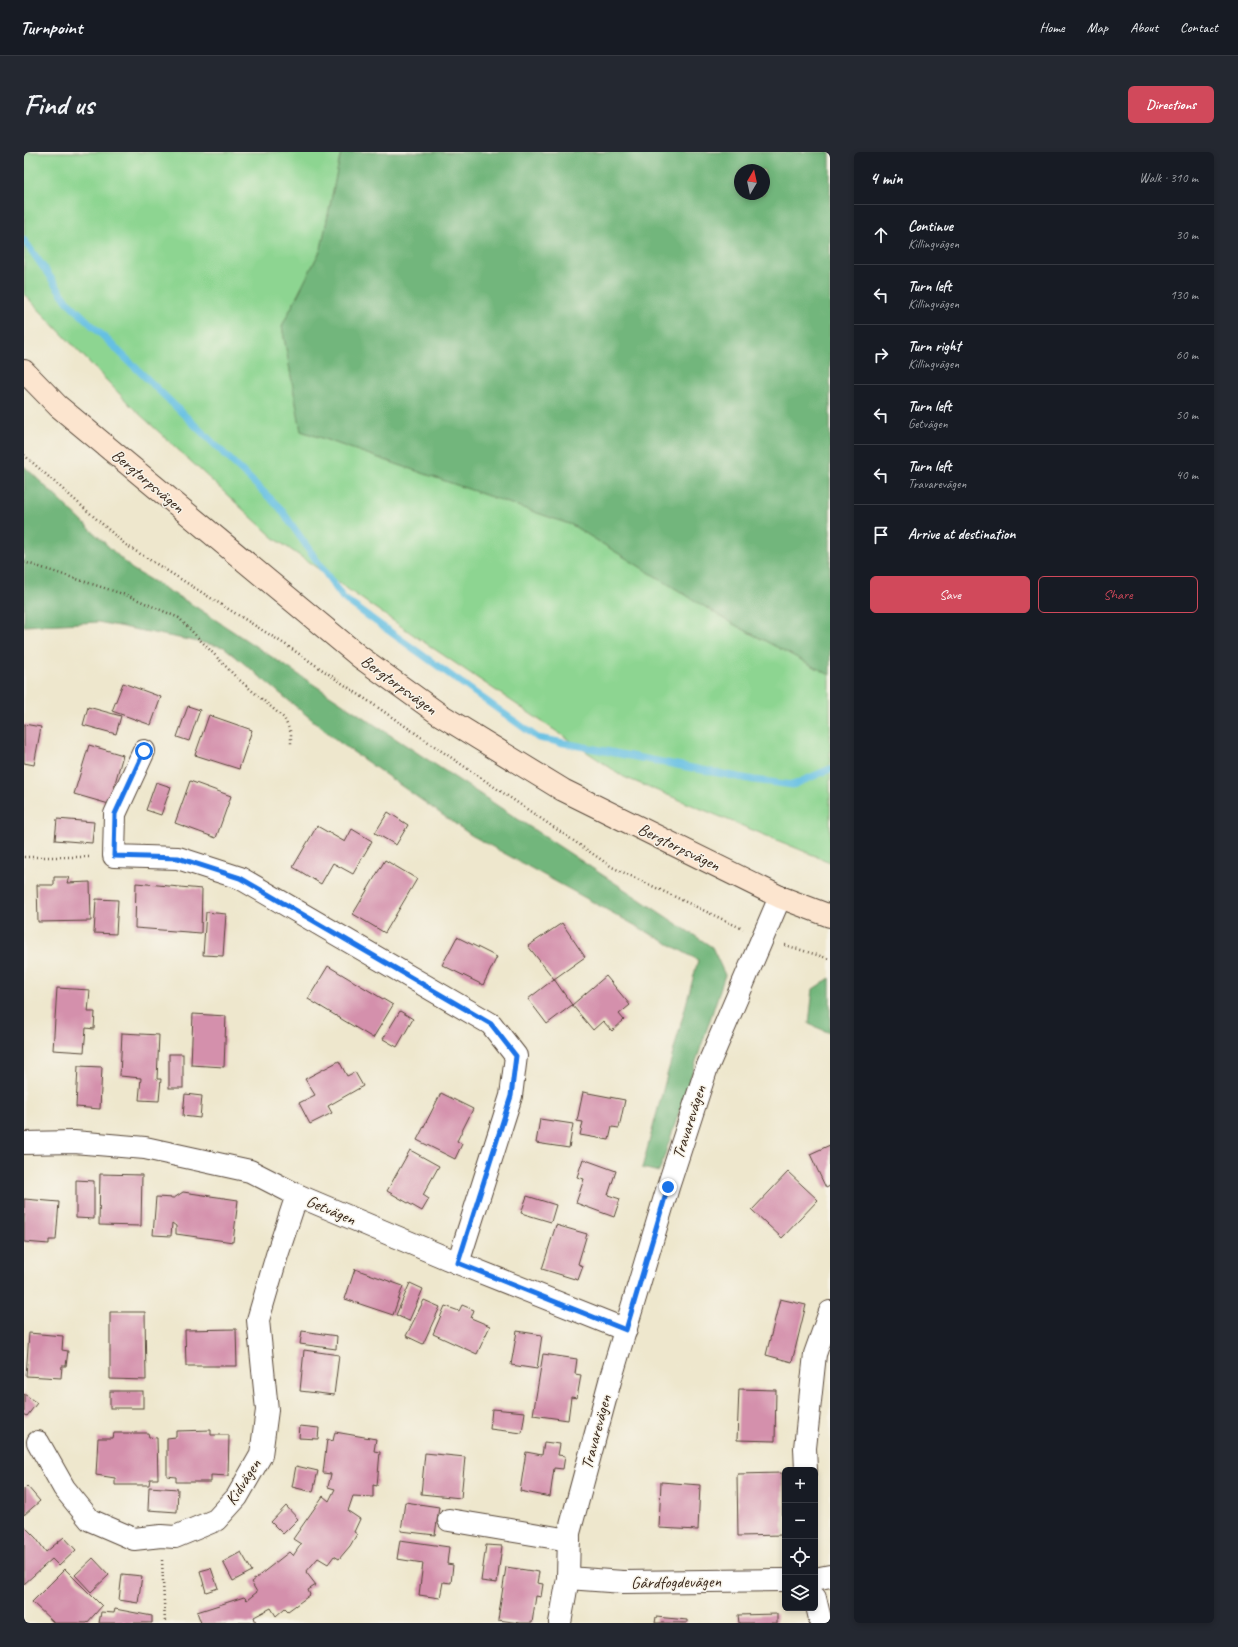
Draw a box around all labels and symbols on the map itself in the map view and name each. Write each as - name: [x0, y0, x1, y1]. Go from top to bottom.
- north arrow: [734, 164, 770, 200]
- street label: Bergtorpsvägen: [107, 444, 189, 518]
- street label: Bergtorpsvägen: [357, 650, 441, 720]
- route start: [135, 742, 153, 760]
- street label: Bergtorpsvägen: [635, 818, 724, 876]
- street label: Travarevägen: [667, 1082, 711, 1162]
- route end: [659, 1178, 677, 1196]
- street label: Getvägen: [303, 1190, 359, 1230]
- street label: Travarevägen: [576, 1392, 616, 1472]
- street label: Kidvägen: [220, 1455, 266, 1509]
- street label: Gårdfogdevägen: [631, 1571, 722, 1593]

